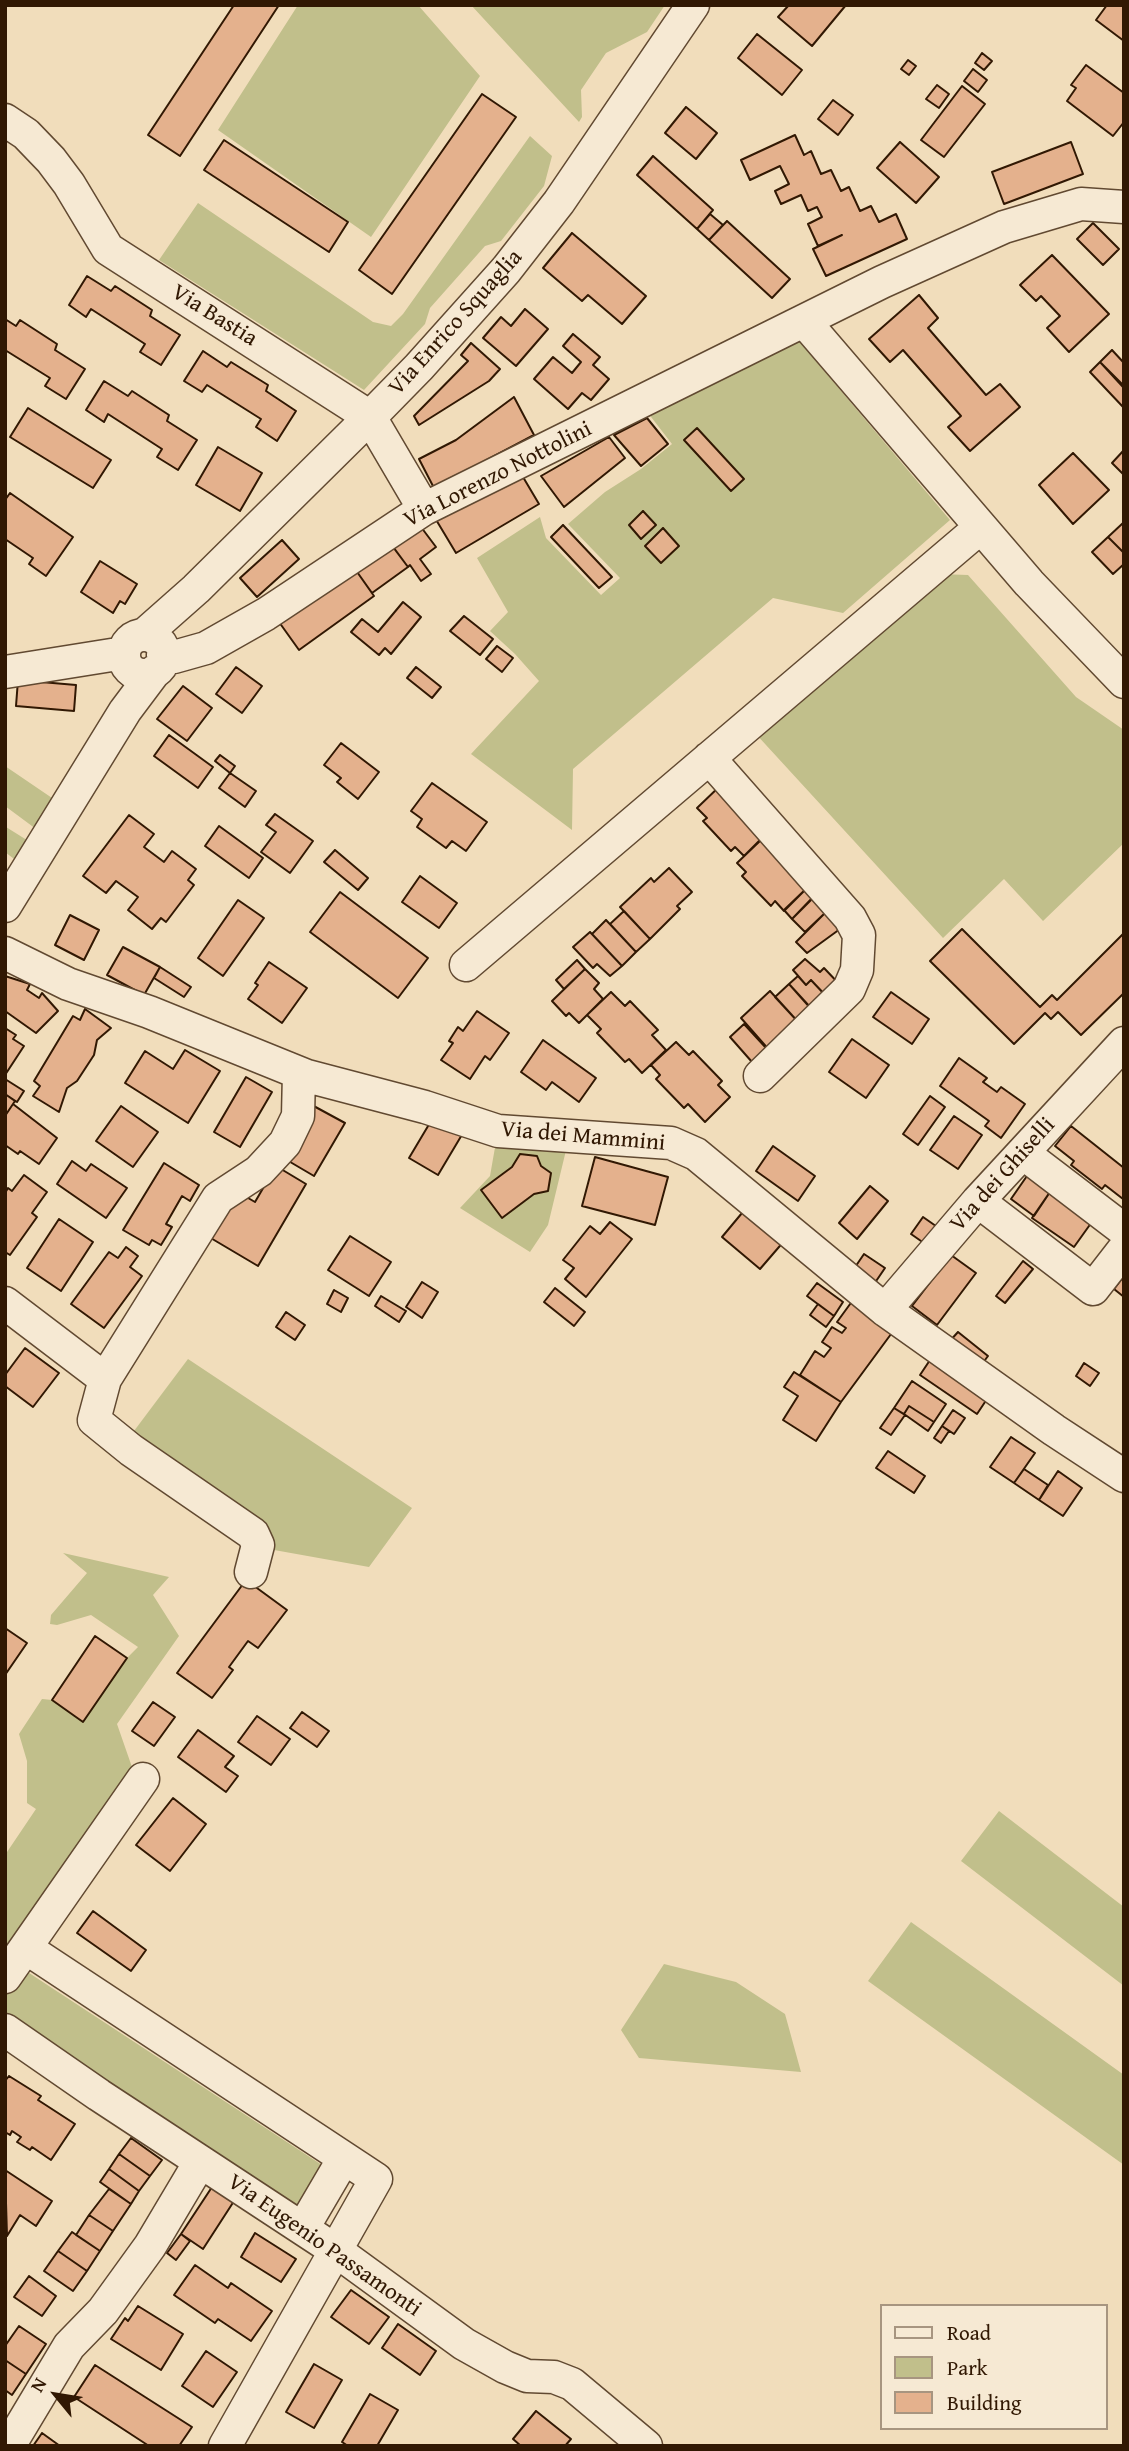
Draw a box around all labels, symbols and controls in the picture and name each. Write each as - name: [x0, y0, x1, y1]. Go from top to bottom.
- street label: Via Enrico Squaglia: [383, 244, 529, 402]
- street label: Via Bastia: [166, 279, 262, 353]
- street label: Via Lorenzo Nottolini: [399, 416, 597, 534]
- street label: Via dei Ghiselli: [944, 1112, 1062, 1238]
- street label: Via dei Mammini: [500, 1116, 666, 1158]
- street label: Via Eugenio Passamonti: [222, 2169, 426, 2323]
- legend: [880, 2304, 1108, 2430]
- text: Road: [947, 2317, 991, 2348]
- text: Park: [947, 2352, 988, 2383]
- north arrow: [21, 2360, 91, 2430]
- text: N: [23, 2372, 53, 2397]
- text: Building: [947, 2387, 1021, 2418]

